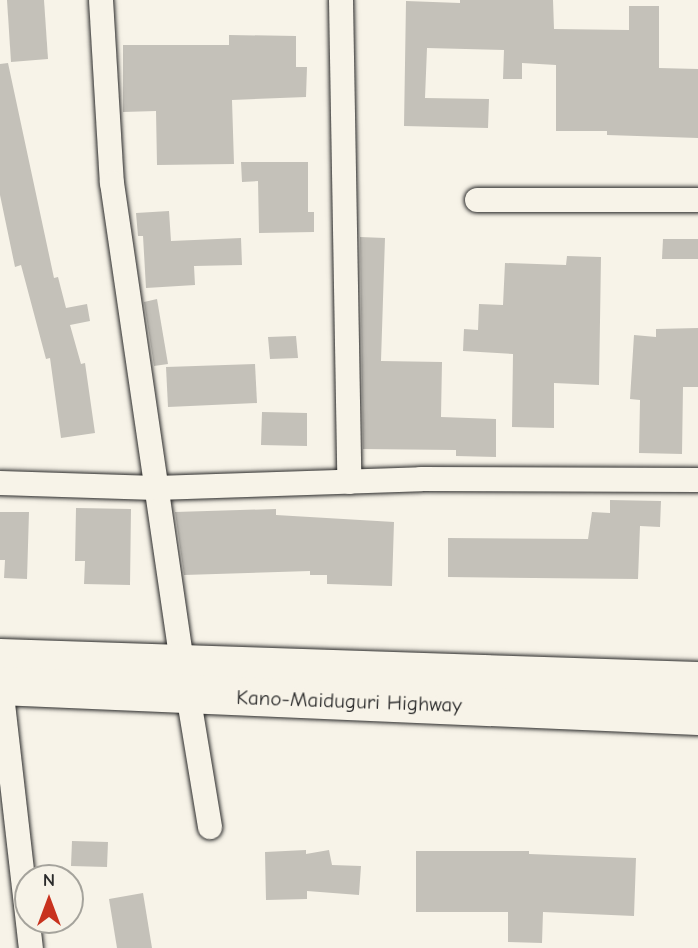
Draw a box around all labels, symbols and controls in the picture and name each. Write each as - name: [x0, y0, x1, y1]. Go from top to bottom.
- street label: Kano-Maiduguri Highway: [236, 684, 462, 718]
- north arrow: [14, 864, 84, 934]
- text: N: [43, 869, 55, 891]

